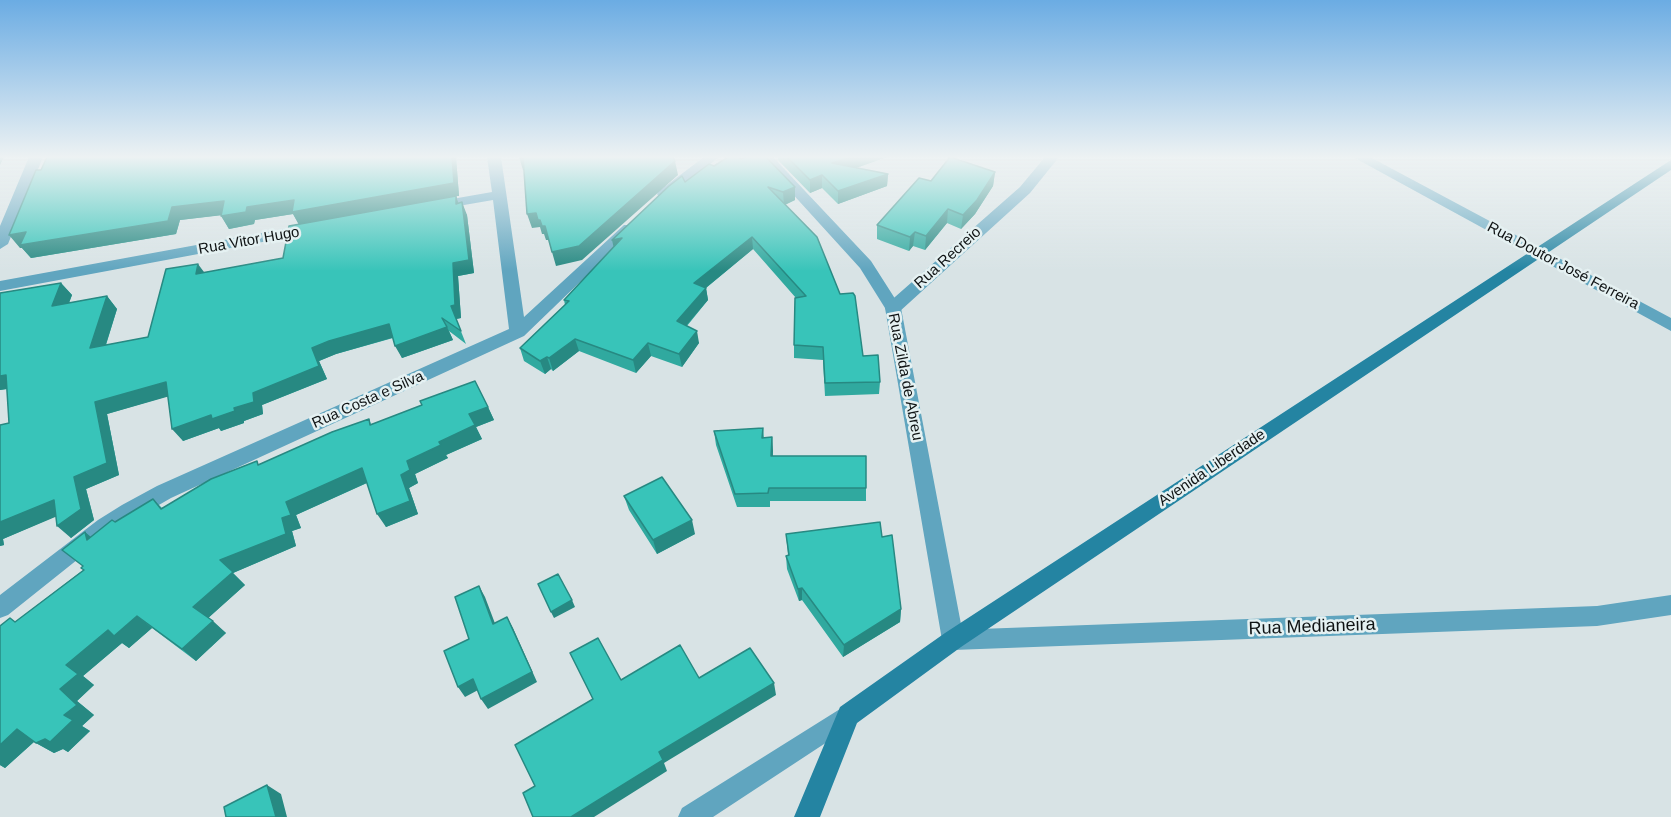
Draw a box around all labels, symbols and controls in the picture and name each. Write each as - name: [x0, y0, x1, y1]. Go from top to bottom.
- street label: Rua Doutor José Ferreira: [1484, 218, 1642, 314]
- street label: Rua Vitor Hugo: [197, 223, 301, 259]
- street label: Rua Recreio: [911, 223, 985, 293]
- street label: Rua Zilda de Abreu: [884, 312, 926, 442]
- street label: Rua Costa e Silva: [309, 367, 427, 433]
- street label: Avenida Liberdade: [1155, 426, 1269, 510]
- street label: Rua Medianeira: [1248, 614, 1376, 640]

